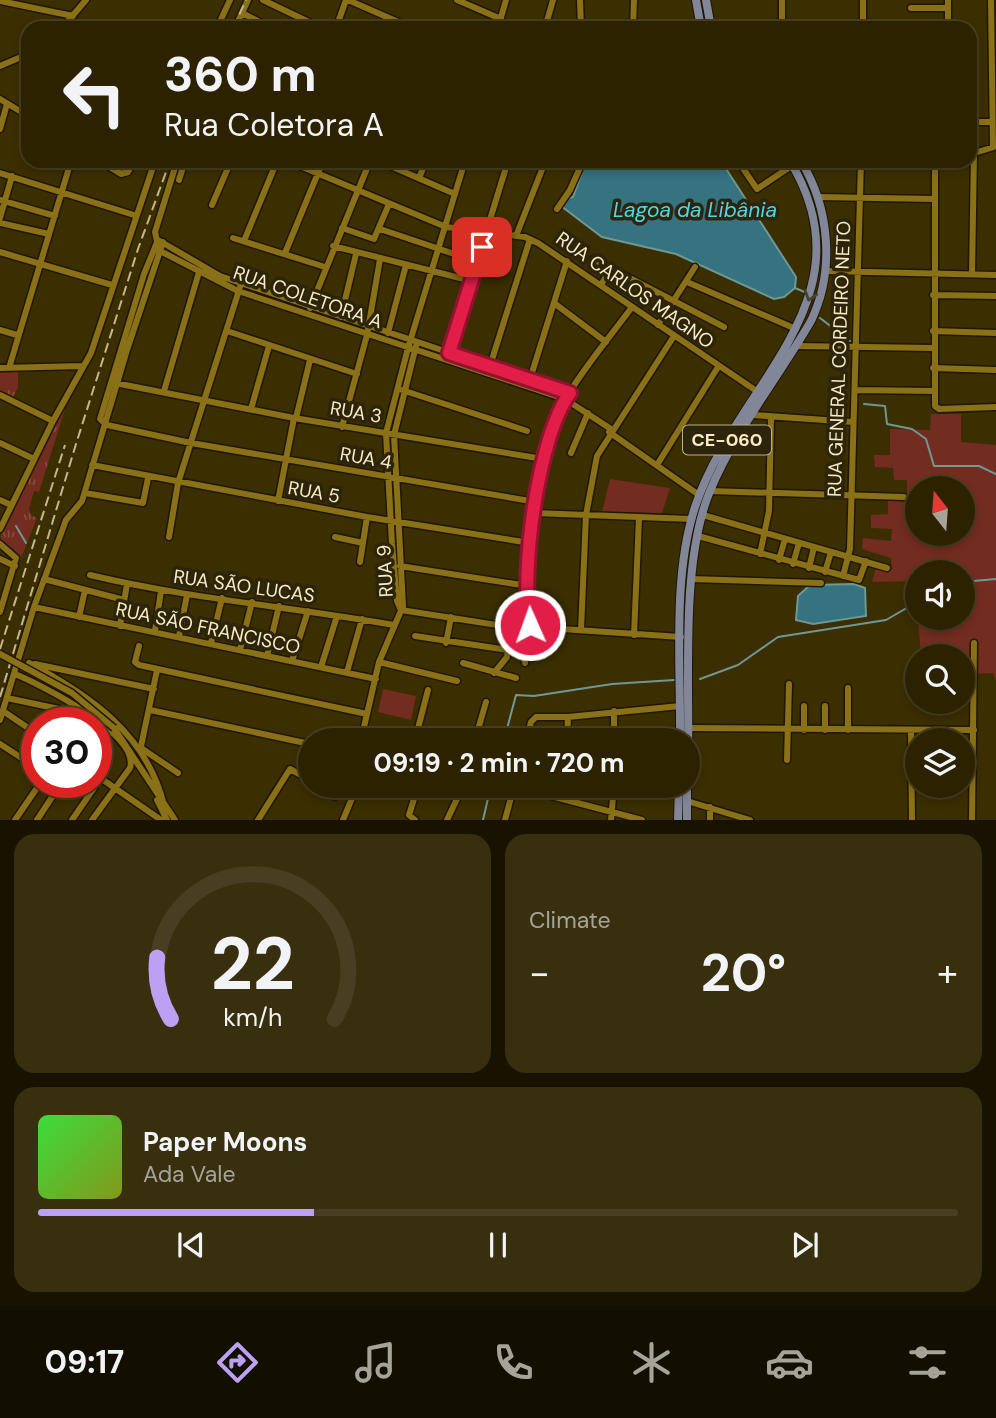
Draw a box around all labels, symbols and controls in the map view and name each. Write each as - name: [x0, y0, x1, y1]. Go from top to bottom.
- text: 360 m: [164, 42, 317, 106]
- icon: left: [49, 49, 140, 140]
- text: Rua Coletora A: [164, 104, 384, 146]
- water label: Lagoa da Libânia: [613, 196, 777, 224]
- pin: [452, 217, 512, 277]
- street label: RUA GENERAL CORDEIRO NETO: [822, 221, 856, 497]
- street label: RUA CARLOS MAGNO: [551, 226, 719, 354]
- icon: arrive: [463, 228, 501, 266]
- street label: RUA COLETORA A: [230, 260, 386, 334]
- one-way arrow: [804, 290, 819, 302]
- street label: RUA 3: [328, 395, 384, 429]
- road number: CE-060: [683, 426, 771, 454]
- street label: RUA 4: [338, 441, 394, 475]
- street label: RUA 5: [286, 475, 342, 509]
- north arrow: [905, 476, 975, 546]
- map controls: [905, 476, 975, 798]
- street label: RUA 9: [371, 544, 399, 598]
- button: sound: [905, 560, 975, 630]
- street label: RUA SÃO LUCAS: [172, 564, 316, 608]
- position arrow: [493, 588, 567, 662]
- street label: RUA SÃO FRANCISCO: [113, 596, 303, 660]
- button: search: [905, 644, 975, 714]
- speed limit sign: 30: [21, 707, 112, 798]
- button: layers: [905, 728, 975, 798]
- text: 09:19 · 2 min · 720 m: [373, 746, 625, 780]
- text: Climate: [529, 905, 611, 935]
- text: 22: [210, 918, 295, 1013]
- text: 20°: [701, 939, 786, 1007]
- text: −: [529, 948, 550, 998]
- text: +: [937, 948, 958, 998]
- text: km/h: [223, 1001, 282, 1034]
- text: Paper Moons: [143, 1125, 307, 1159]
- text: Ada Vale: [143, 1159, 236, 1189]
- icon: previous: [172, 1226, 210, 1264]
- icon: pause: [479, 1226, 517, 1264]
- icon: next: [786, 1226, 824, 1264]
- icon: directions: [213, 1338, 262, 1387]
- icon: music: [351, 1338, 400, 1387]
- icon: phone: [489, 1338, 538, 1387]
- icon: climate: [627, 1338, 676, 1387]
- icon: car: [765, 1338, 814, 1387]
- icon: filters: [903, 1338, 952, 1387]
- text: 09:17: [44, 1341, 124, 1383]

